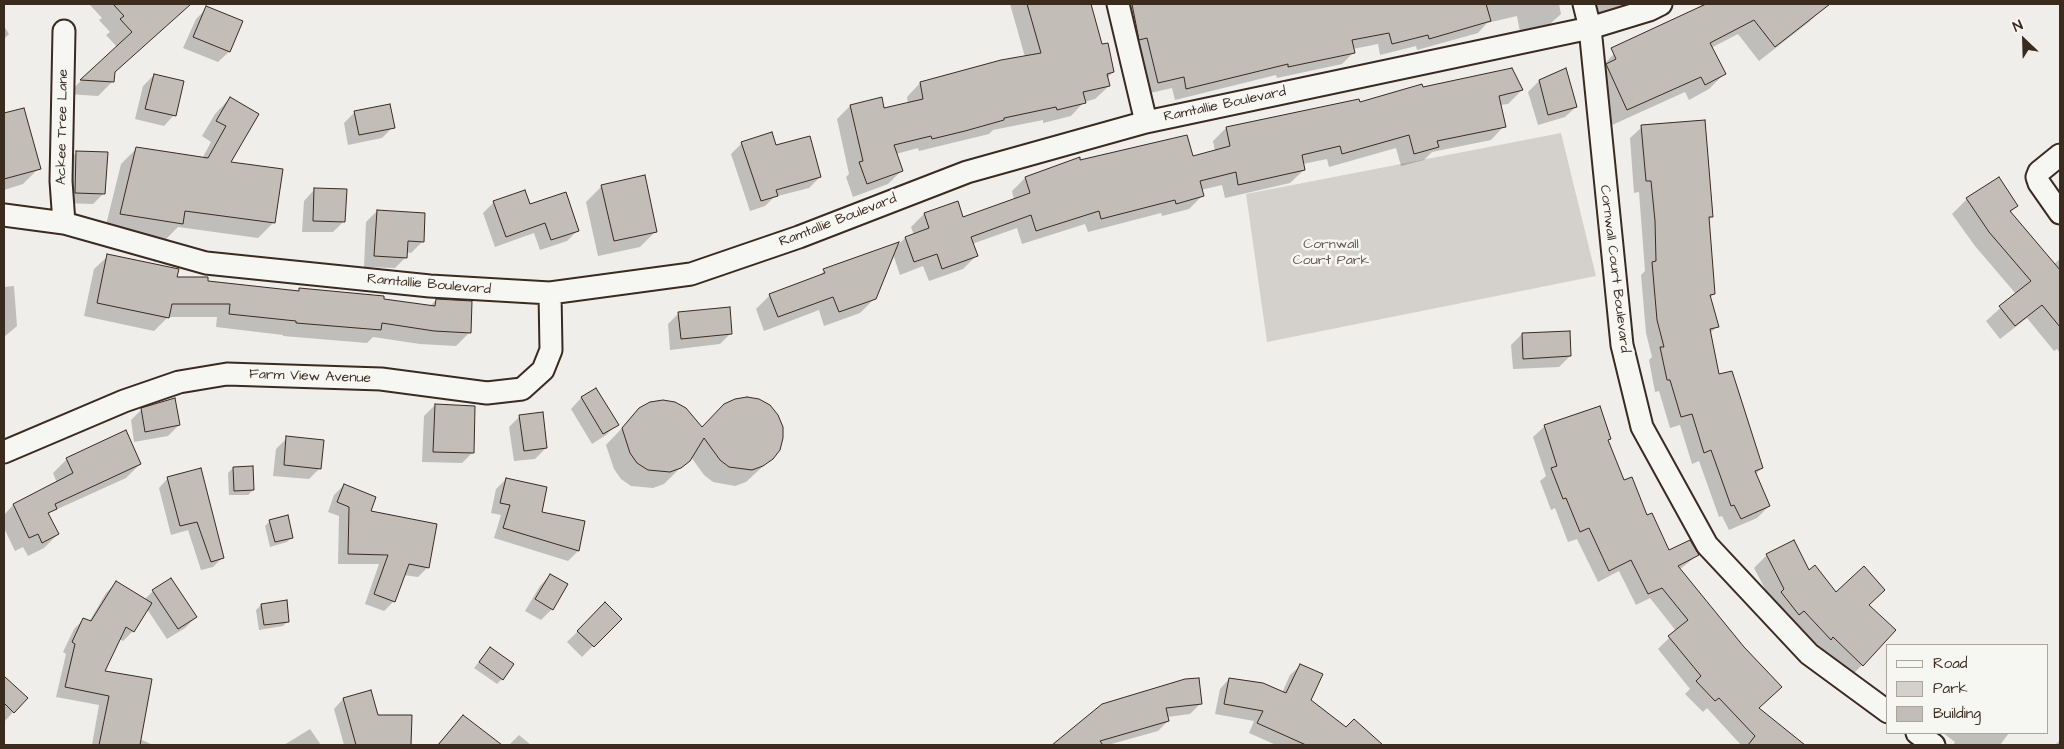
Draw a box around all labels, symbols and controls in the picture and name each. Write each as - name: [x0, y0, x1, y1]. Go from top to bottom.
- north arrow: [1999, 15, 2049, 65]
- text: N: [2010, 15, 2026, 37]
- street label: Ackee Tree Lane: [54, 69, 72, 185]
- street label: Ramtallie Boulevard: [1162, 84, 1288, 126]
- street label: Cornwall Court Boulevard: [1595, 184, 1633, 354]
- street label: Ramtallie Boulevard: [777, 191, 899, 251]
- park label: Cornwall Court Park: [1293, 237, 1369, 270]
- street label: Ramtallie Boulevard: [366, 271, 492, 299]
- street label: Farm View Avenue: [249, 366, 371, 388]
- legend: [1886, 644, 2049, 734]
- text: Road: [1933, 653, 1967, 674]
- text: Park: [1933, 678, 1968, 699]
- text: Building: [1933, 703, 1981, 724]

